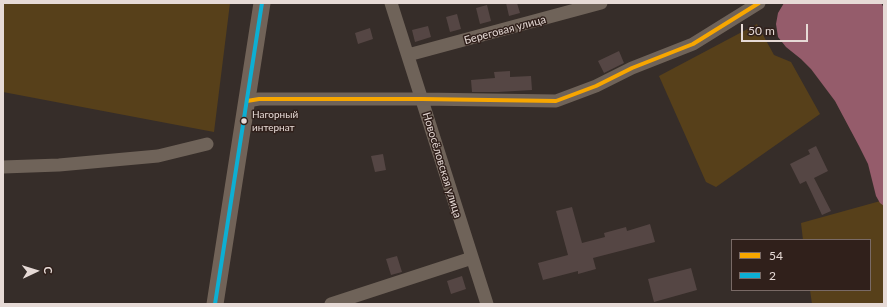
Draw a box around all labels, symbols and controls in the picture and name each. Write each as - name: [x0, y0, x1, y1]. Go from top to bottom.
- street label: Береговая улица: [463, 13, 547, 47]
- scale bar: [743, 16, 810, 42]
- text: 50 m: [748, 23, 775, 38]
- place label: Нагорный интернат: [252, 109, 298, 132]
- street label: Новосёловская улица: [420, 110, 464, 220]
- marker: Нагорный интернат: [239, 116, 249, 126]
- legend: [731, 239, 871, 291]
- text: 54: [769, 248, 783, 263]
- north arrow: [16, 251, 56, 291]
- text: С: [42, 266, 55, 274]
- text: 2: [769, 268, 776, 283]

